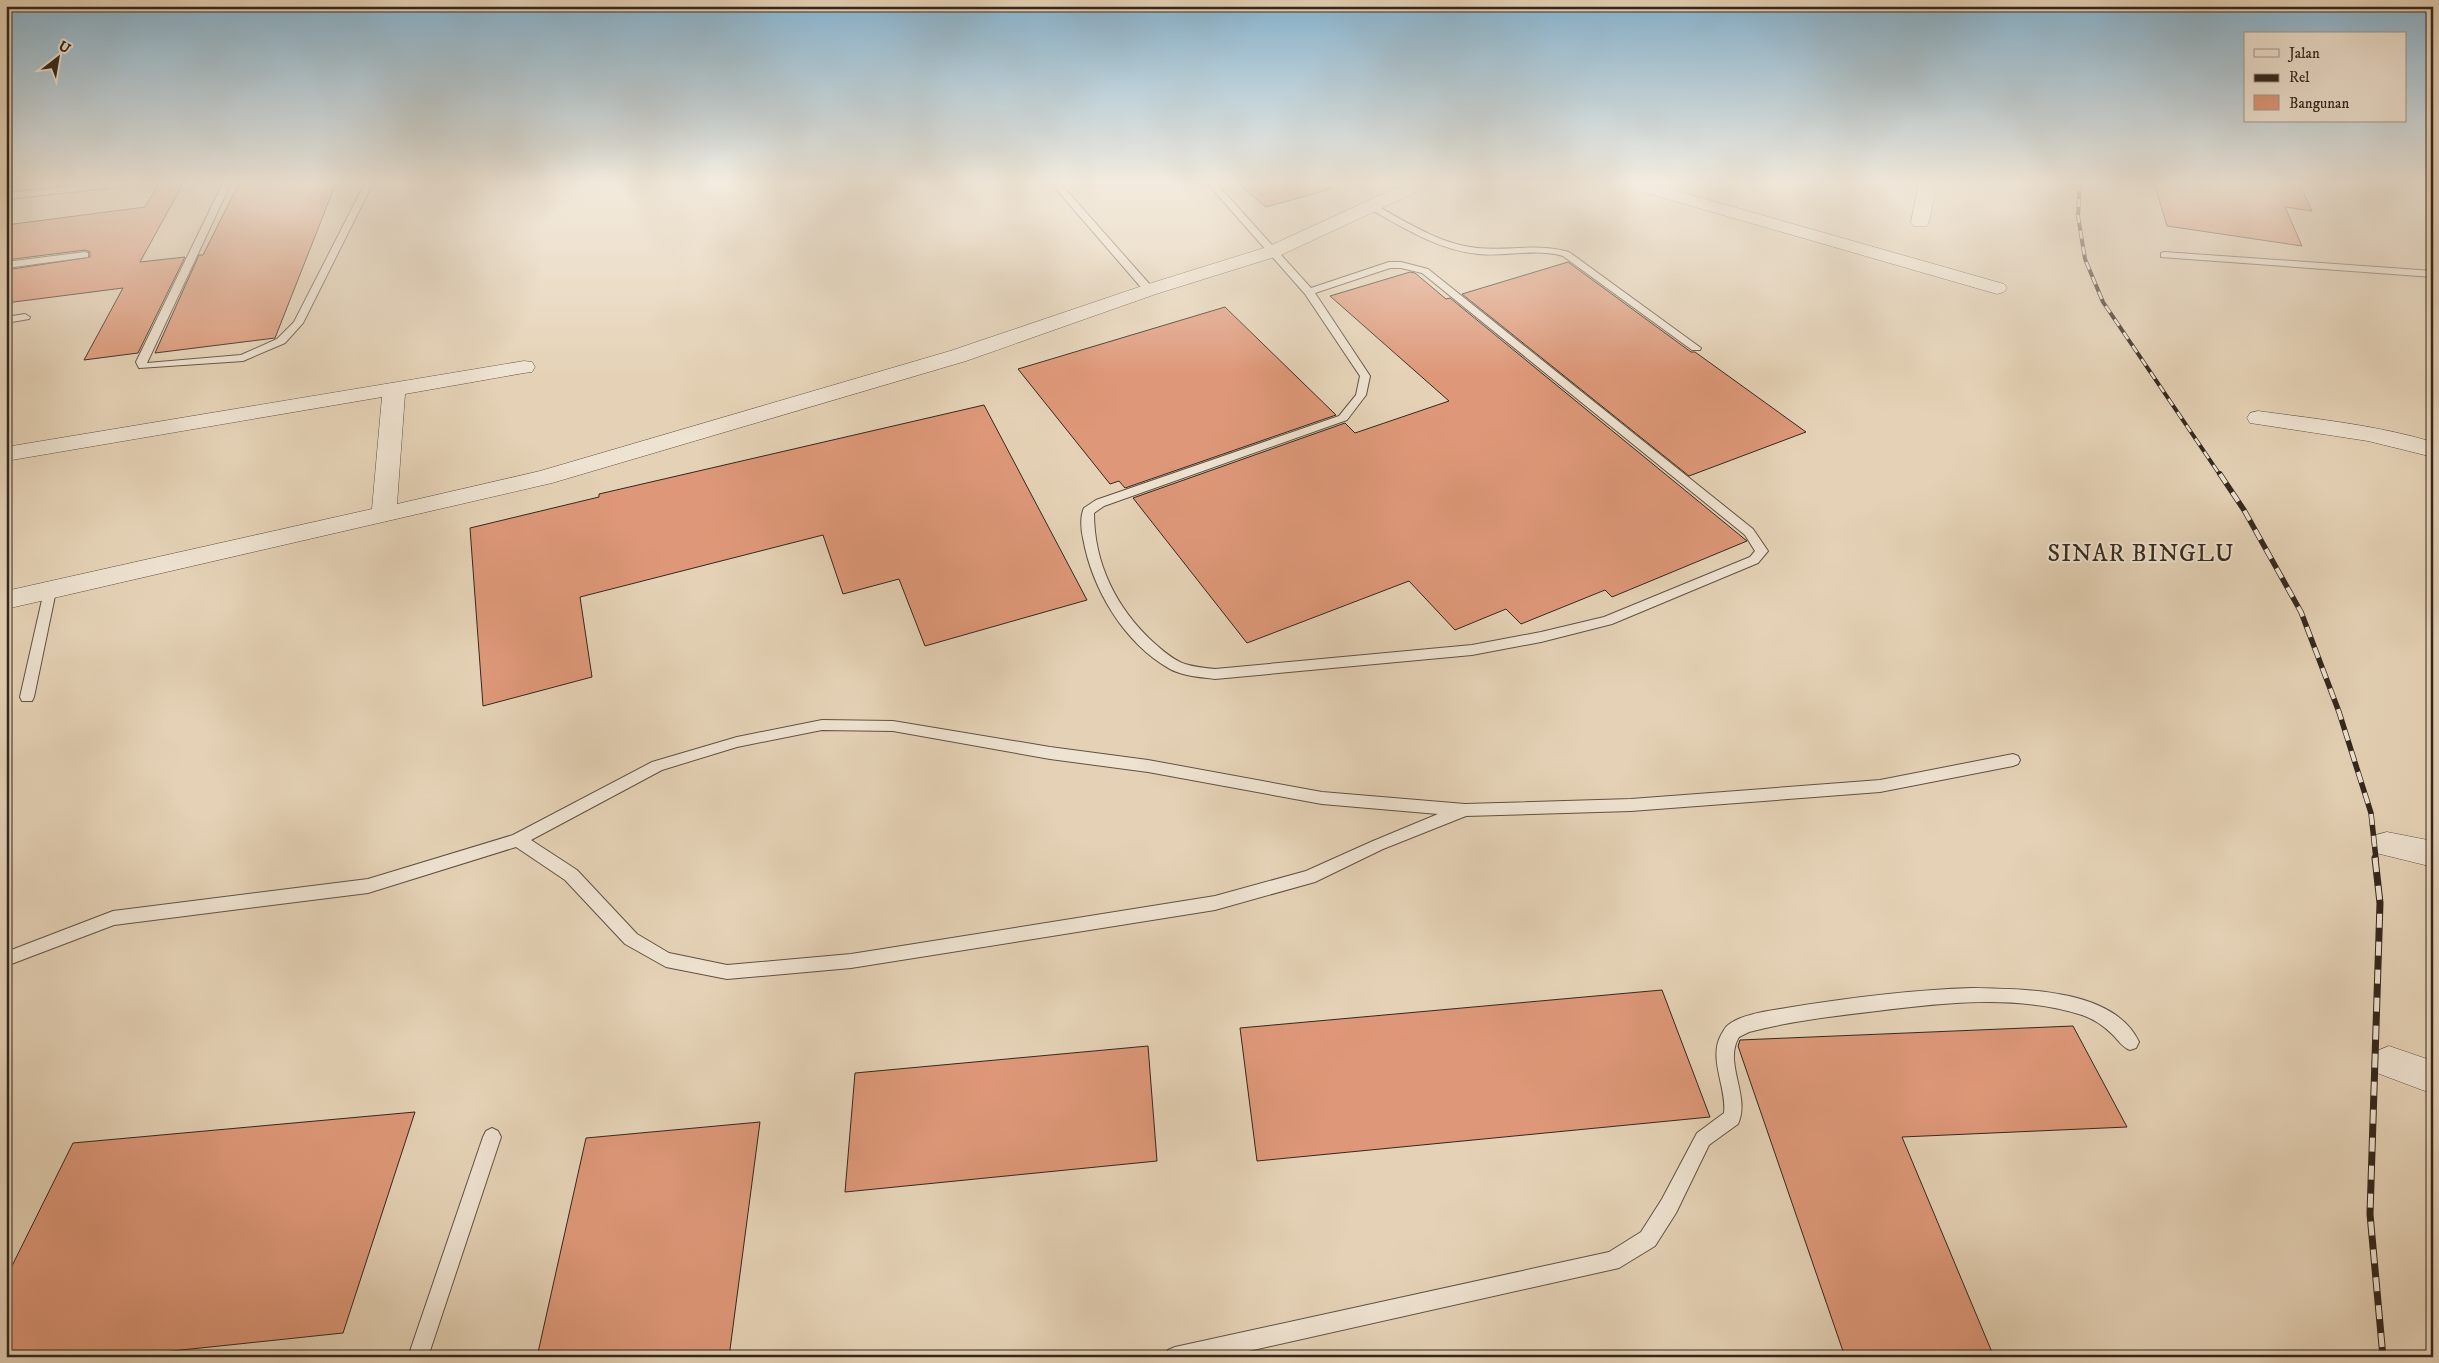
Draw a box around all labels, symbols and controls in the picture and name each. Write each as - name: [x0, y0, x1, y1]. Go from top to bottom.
- north arrow: [32, 32, 82, 82]
- legend: [2244, 32, 2406, 122]
- text: U: [55, 37, 74, 58]
- text: Jalan: [2287, 44, 2320, 63]
- text: Rel: [2289, 68, 2310, 87]
- text: Bangunan: [2289, 94, 2349, 113]
- district label: SINAR BINGLU: [2048, 539, 2234, 569]

